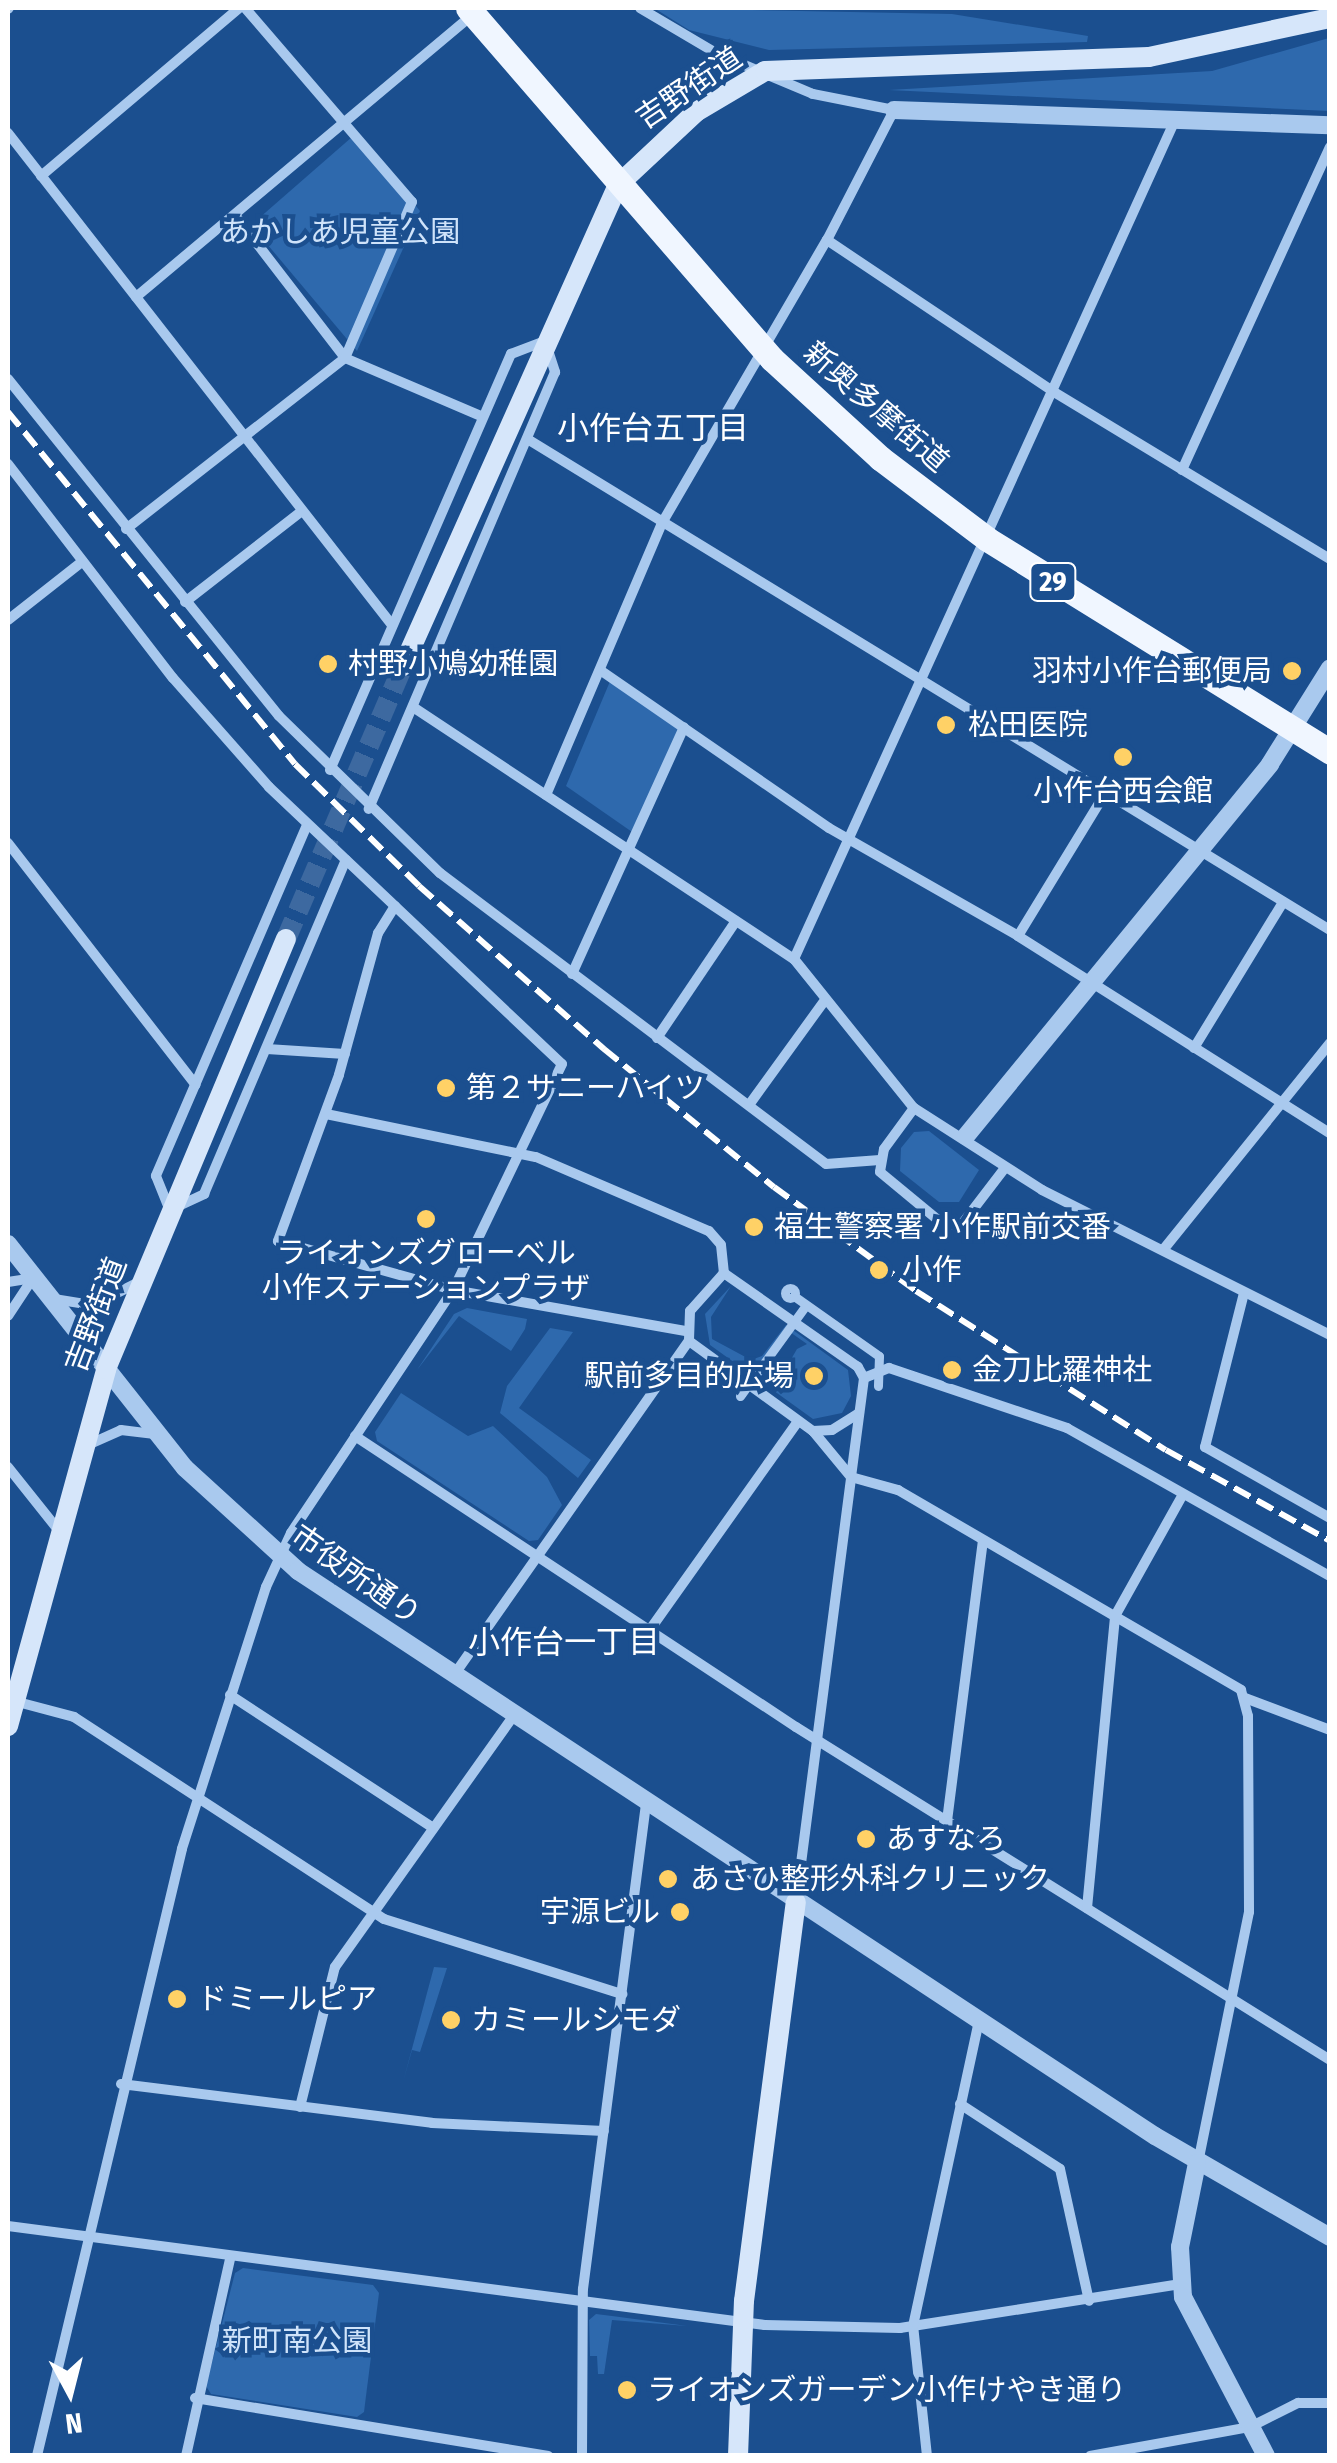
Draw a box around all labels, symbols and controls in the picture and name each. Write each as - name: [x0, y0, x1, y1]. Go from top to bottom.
- street label: 吉野街道: [629, 40, 749, 136]
- park label: あかしあ児童公園: [220, 214, 460, 250]
- street label: 新奥多摩街道: [796, 334, 956, 480]
- district label: 小作台五丁目: [557, 409, 749, 447]
- road number: 29: [1028, 559, 1078, 605]
- place label: 村野小鳩幼稚園: [348, 646, 558, 682]
- marker: 村野小鳩幼稚園: [317, 653, 339, 675]
- place label: 羽村小作台郵便局: [1032, 653, 1272, 689]
- marker: 羽村小作台郵便局: [1281, 660, 1303, 682]
- place label: 松田医院: [968, 707, 1088, 743]
- marker: 松田医院: [933, 712, 959, 738]
- marker: 小作台西会館: [1112, 746, 1134, 768]
- place label: 小作台西会館: [1033, 773, 1213, 809]
- place label: 第２サニーハイツ: [466, 1070, 706, 1106]
- marker: 第２サニーハイツ: [435, 1077, 457, 1099]
- marker: ライオンズグローベル 小作ステーションプラザ: [415, 1208, 437, 1230]
- place label: 福生警察署 小作駅前交番: [774, 1209, 1111, 1245]
- marker: 福生警察署 小作駅前交番: [743, 1216, 765, 1238]
- place label: ライオンズグローベル 小作ステーションプラザ: [261, 1235, 591, 1306]
- place label: 小作: [902, 1252, 962, 1288]
- street label: 吉野街道: [58, 1253, 134, 1377]
- marker: 小作: [866, 1257, 892, 1283]
- place label: 金刀比羅神社: [972, 1352, 1152, 1388]
- place label: 駅前多目的広場: [584, 1358, 794, 1394]
- marker: 金刀比羅神社: [941, 1359, 963, 1381]
- marker: 駅前多目的広場: [803, 1365, 825, 1387]
- street label: 市役所通り: [284, 1517, 428, 1633]
- district label: 小作台一丁目: [468, 1623, 660, 1661]
- place label: あすなろ: [886, 1821, 1006, 1857]
- marker: あすなろ: [855, 1828, 877, 1850]
- place label: あさひ整形外科クリニック: [690, 1861, 1050, 1897]
- marker: あさひ整形外科クリニック: [655, 1866, 681, 1892]
- place label: 宇源ビル: [540, 1894, 660, 1930]
- marker: 宇源ビル: [669, 1901, 691, 1923]
- place label: ドミールピア: [197, 1981, 377, 2017]
- marker: ドミールピア: [166, 1988, 188, 2010]
- place label: カミールシモダ: [471, 2002, 681, 2038]
- marker: カミールシモダ: [440, 2009, 462, 2031]
- park label: 新町南公園: [222, 2323, 372, 2359]
- north arrow: [20, 2343, 120, 2443]
- place label: ライオンズガーデン小作けやき通り: [647, 2372, 1127, 2408]
- marker: ライオンズガーデン小作けやき通り: [616, 2379, 638, 2401]
- text: N: [63, 2406, 84, 2441]

